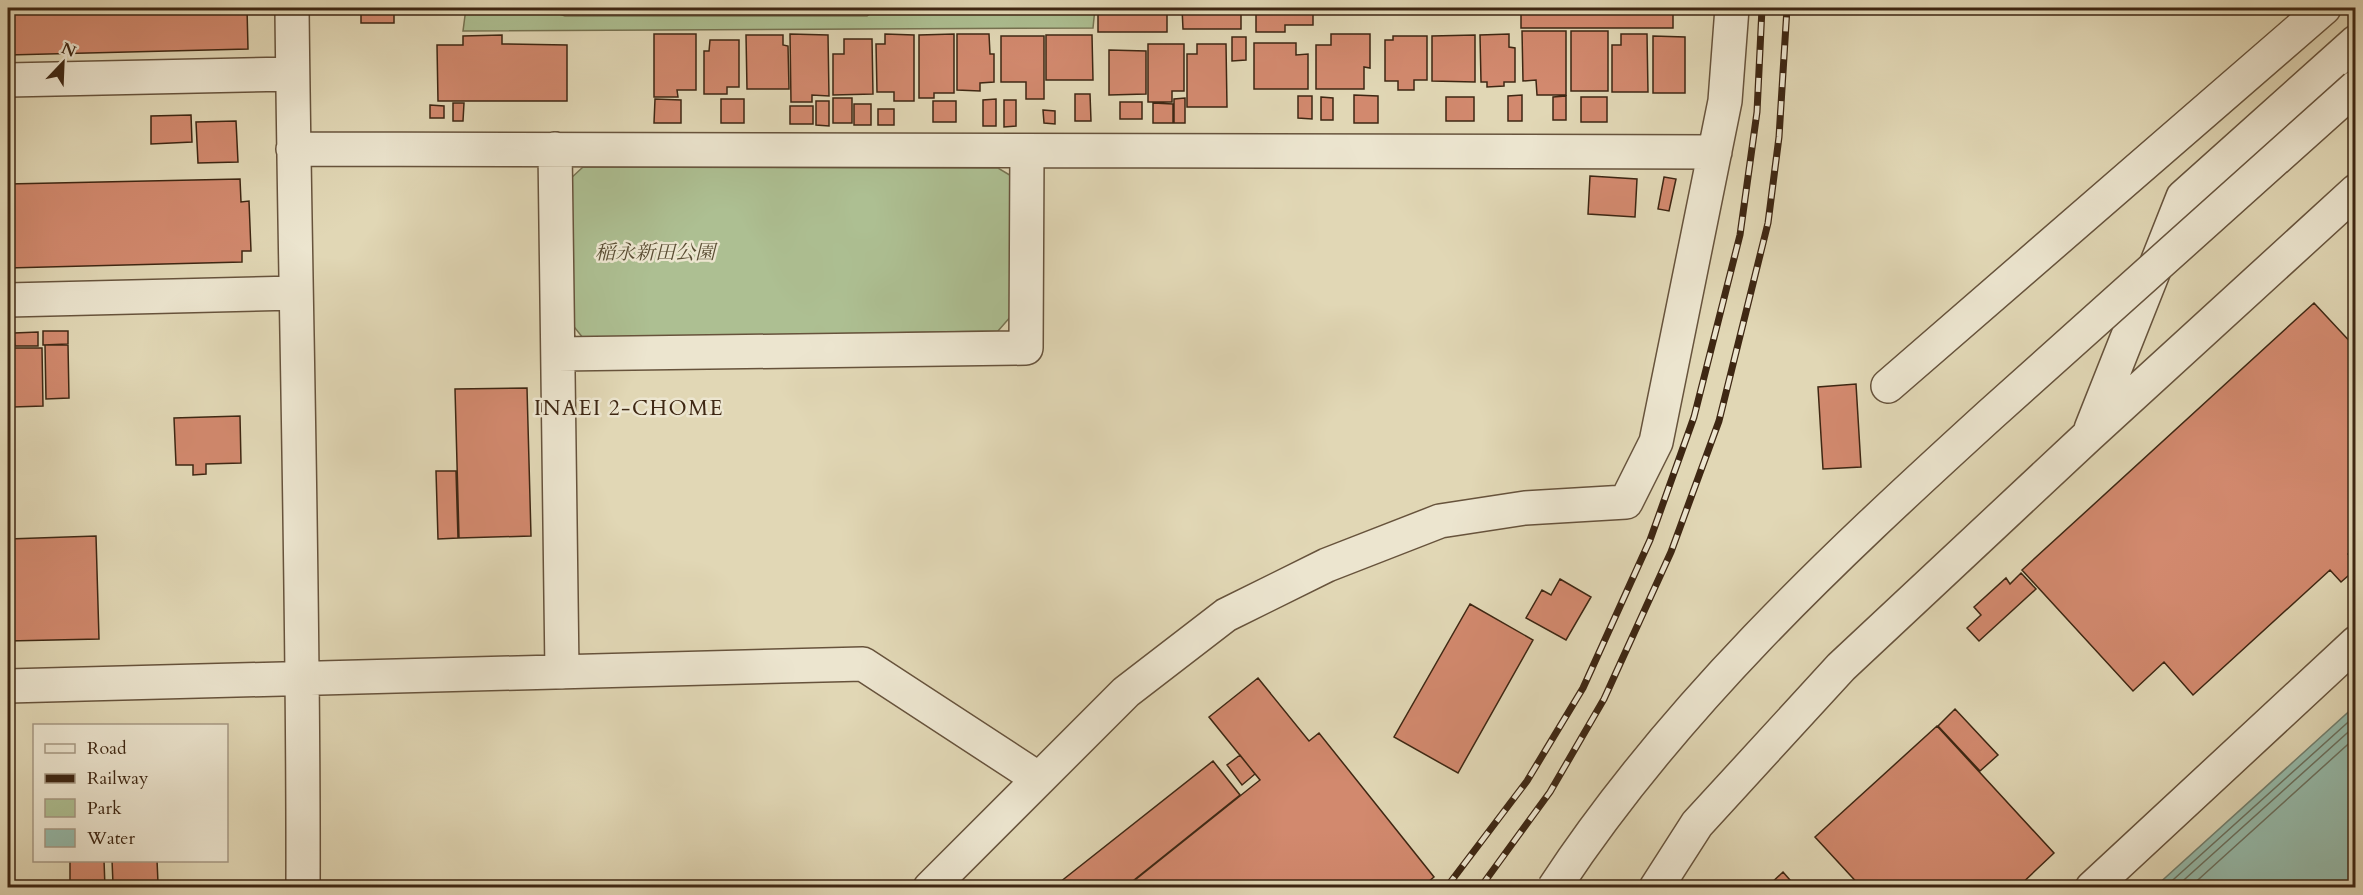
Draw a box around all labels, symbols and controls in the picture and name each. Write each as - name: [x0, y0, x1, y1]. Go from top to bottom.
- north arrow: [33, 33, 93, 93]
- text: N: [58, 37, 79, 63]
- park label: 稲永新田公園: [595, 239, 718, 266]
- district label: INAEI 2-CHOME: [534, 394, 724, 423]
- legend: [33, 724, 228, 862]
- text: Road: [87, 736, 127, 761]
- text: Railway: [87, 766, 149, 791]
- text: Park: [87, 796, 122, 821]
- text: Water: [86, 826, 136, 851]

